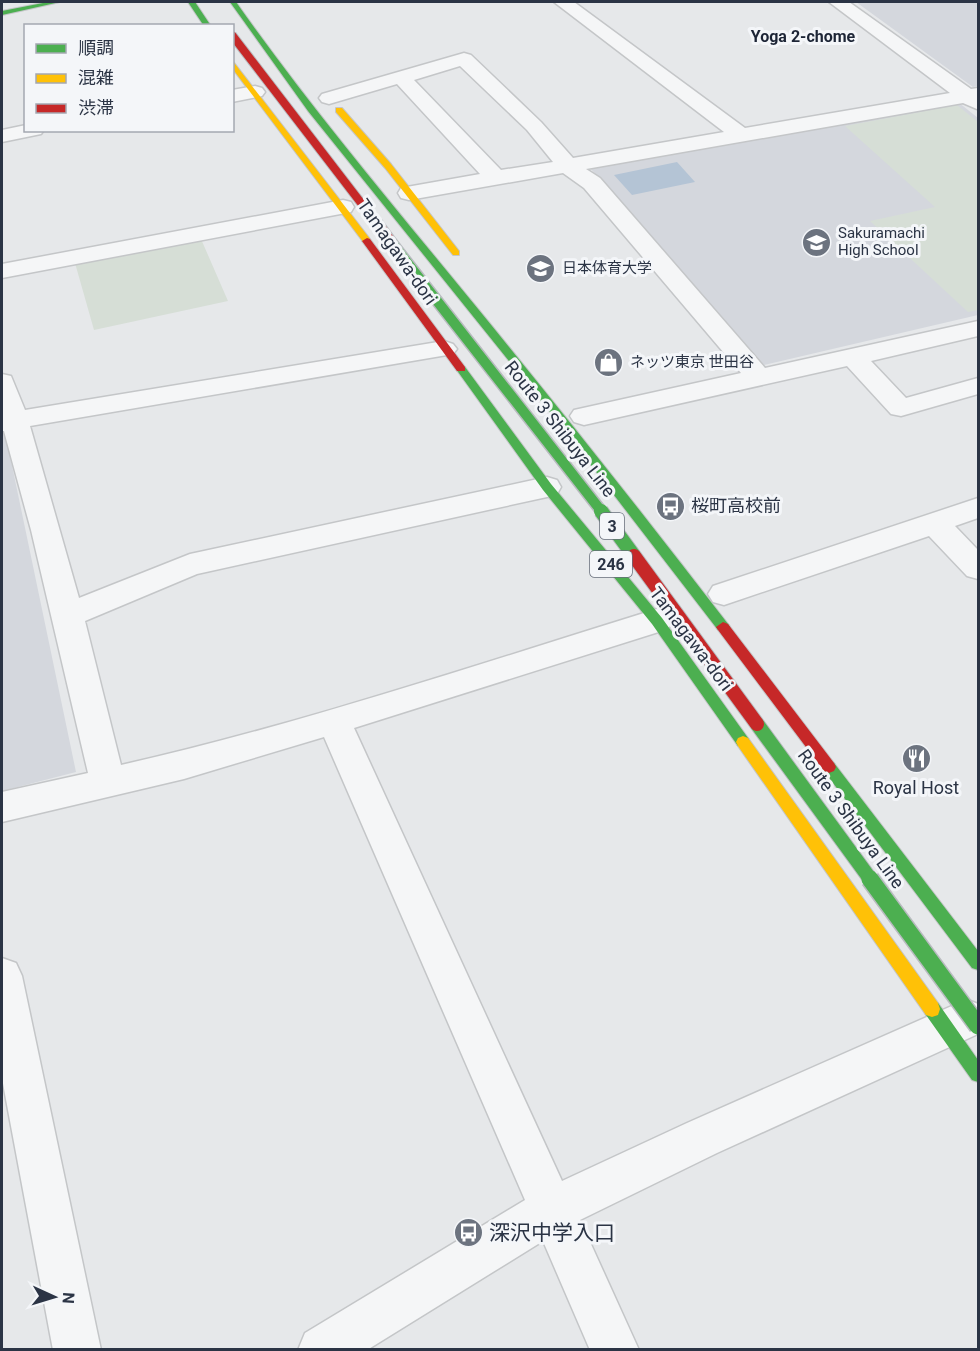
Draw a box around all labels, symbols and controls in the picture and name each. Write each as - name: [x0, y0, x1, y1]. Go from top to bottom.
- legend: [24, 24, 234, 132]
- district label: Yoga 2-chome: [751, 27, 856, 46]
- text: 順調: [78, 37, 114, 58]
- text: 混雑: [78, 67, 114, 88]
- text: 渋滞: [78, 97, 114, 118]
- street label: Tamagawa-dori: [353, 195, 442, 309]
- place label: Sakuramachi High School: [838, 224, 925, 259]
- school or university icon: Sakuramachi High School: [801, 226, 833, 258]
- school or university icon: 日本体育大学: [525, 252, 557, 284]
- place label: 日本体育大学: [562, 259, 652, 277]
- shop icon: ネッツ東京 世田谷: [593, 346, 625, 378]
- place label: ネッツ東京 世田谷: [630, 353, 754, 371]
- street label: Route 3 Shibuya Line: [501, 356, 620, 501]
- bus stop icon: 桜町高校前: [654, 490, 686, 522]
- place label: 桜町高校前: [691, 495, 781, 516]
- road number: 3: [600, 513, 624, 539]
- road number: 246: [590, 551, 632, 577]
- street label: Tamagawa-dori: [646, 583, 737, 695]
- restaurant icon: Royal Host: [900, 743, 932, 775]
- street label: Route 3 Shibuya Line: [794, 745, 909, 892]
- place label: Royal Host: [873, 777, 959, 798]
- bus stop icon: 深沢中学入口: [452, 1217, 484, 1249]
- place label: 深沢中学入口: [489, 1221, 615, 1245]
- north arrow: [24, 1267, 84, 1327]
- text: N: [59, 1292, 78, 1304]

